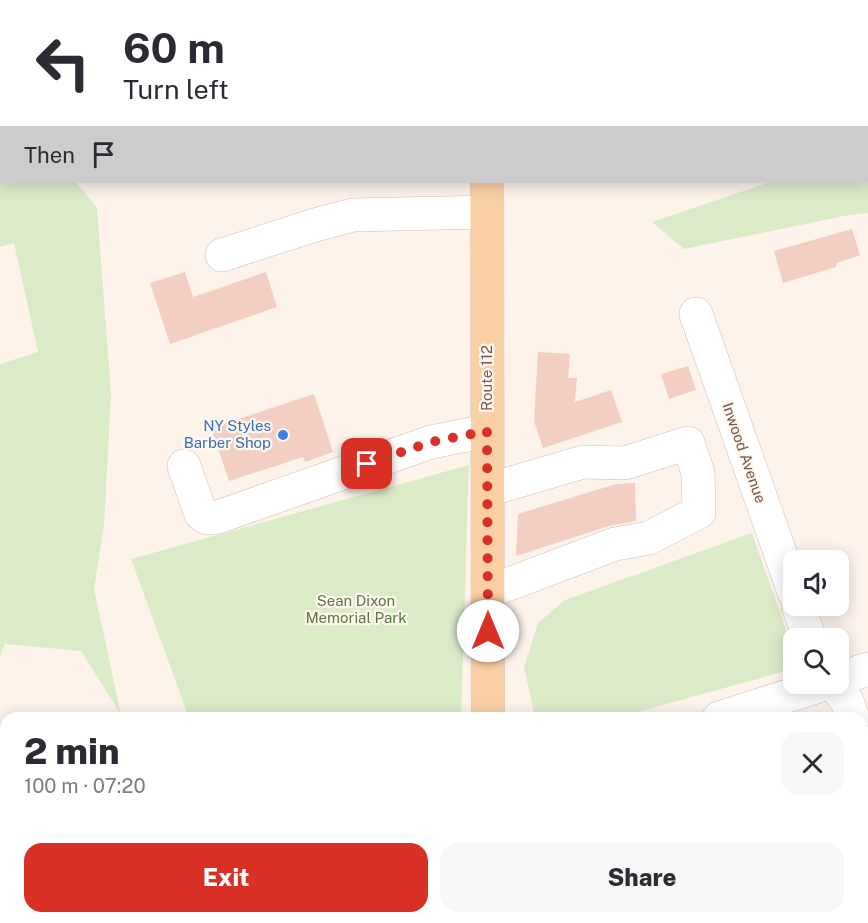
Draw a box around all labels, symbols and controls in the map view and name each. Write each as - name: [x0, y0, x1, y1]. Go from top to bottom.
- text: 60 m: [123, 23, 225, 72]
- icon: left: [24, 24, 102, 102]
- text: Turn left: [123, 73, 229, 105]
- icon: arrive: [87, 138, 120, 171]
- text: Then: [24, 142, 75, 168]
- street label: Route 112: [478, 345, 495, 411]
- street label: Inwood Avenue: [719, 400, 770, 505]
- place label: NY Styles Barber Shop: [184, 417, 271, 451]
- marker: NY Styles Barber Shop: [276, 428, 290, 442]
- pin: [341, 438, 392, 489]
- icon: arrive: [350, 447, 383, 480]
- map controls: [783, 550, 849, 694]
- button: sound: [783, 550, 849, 616]
- park label: Sean Dixon Memorial Park: [305, 592, 407, 626]
- position arrow: [456, 599, 520, 663]
- button: search: [783, 628, 849, 694]
- text: 2 min: [24, 730, 120, 772]
- button: close: [781, 732, 844, 795]
- text: 100 m · 07:20: [24, 774, 146, 798]
- button: Exit: [24, 843, 428, 912]
- button: Share: [440, 843, 844, 912]

